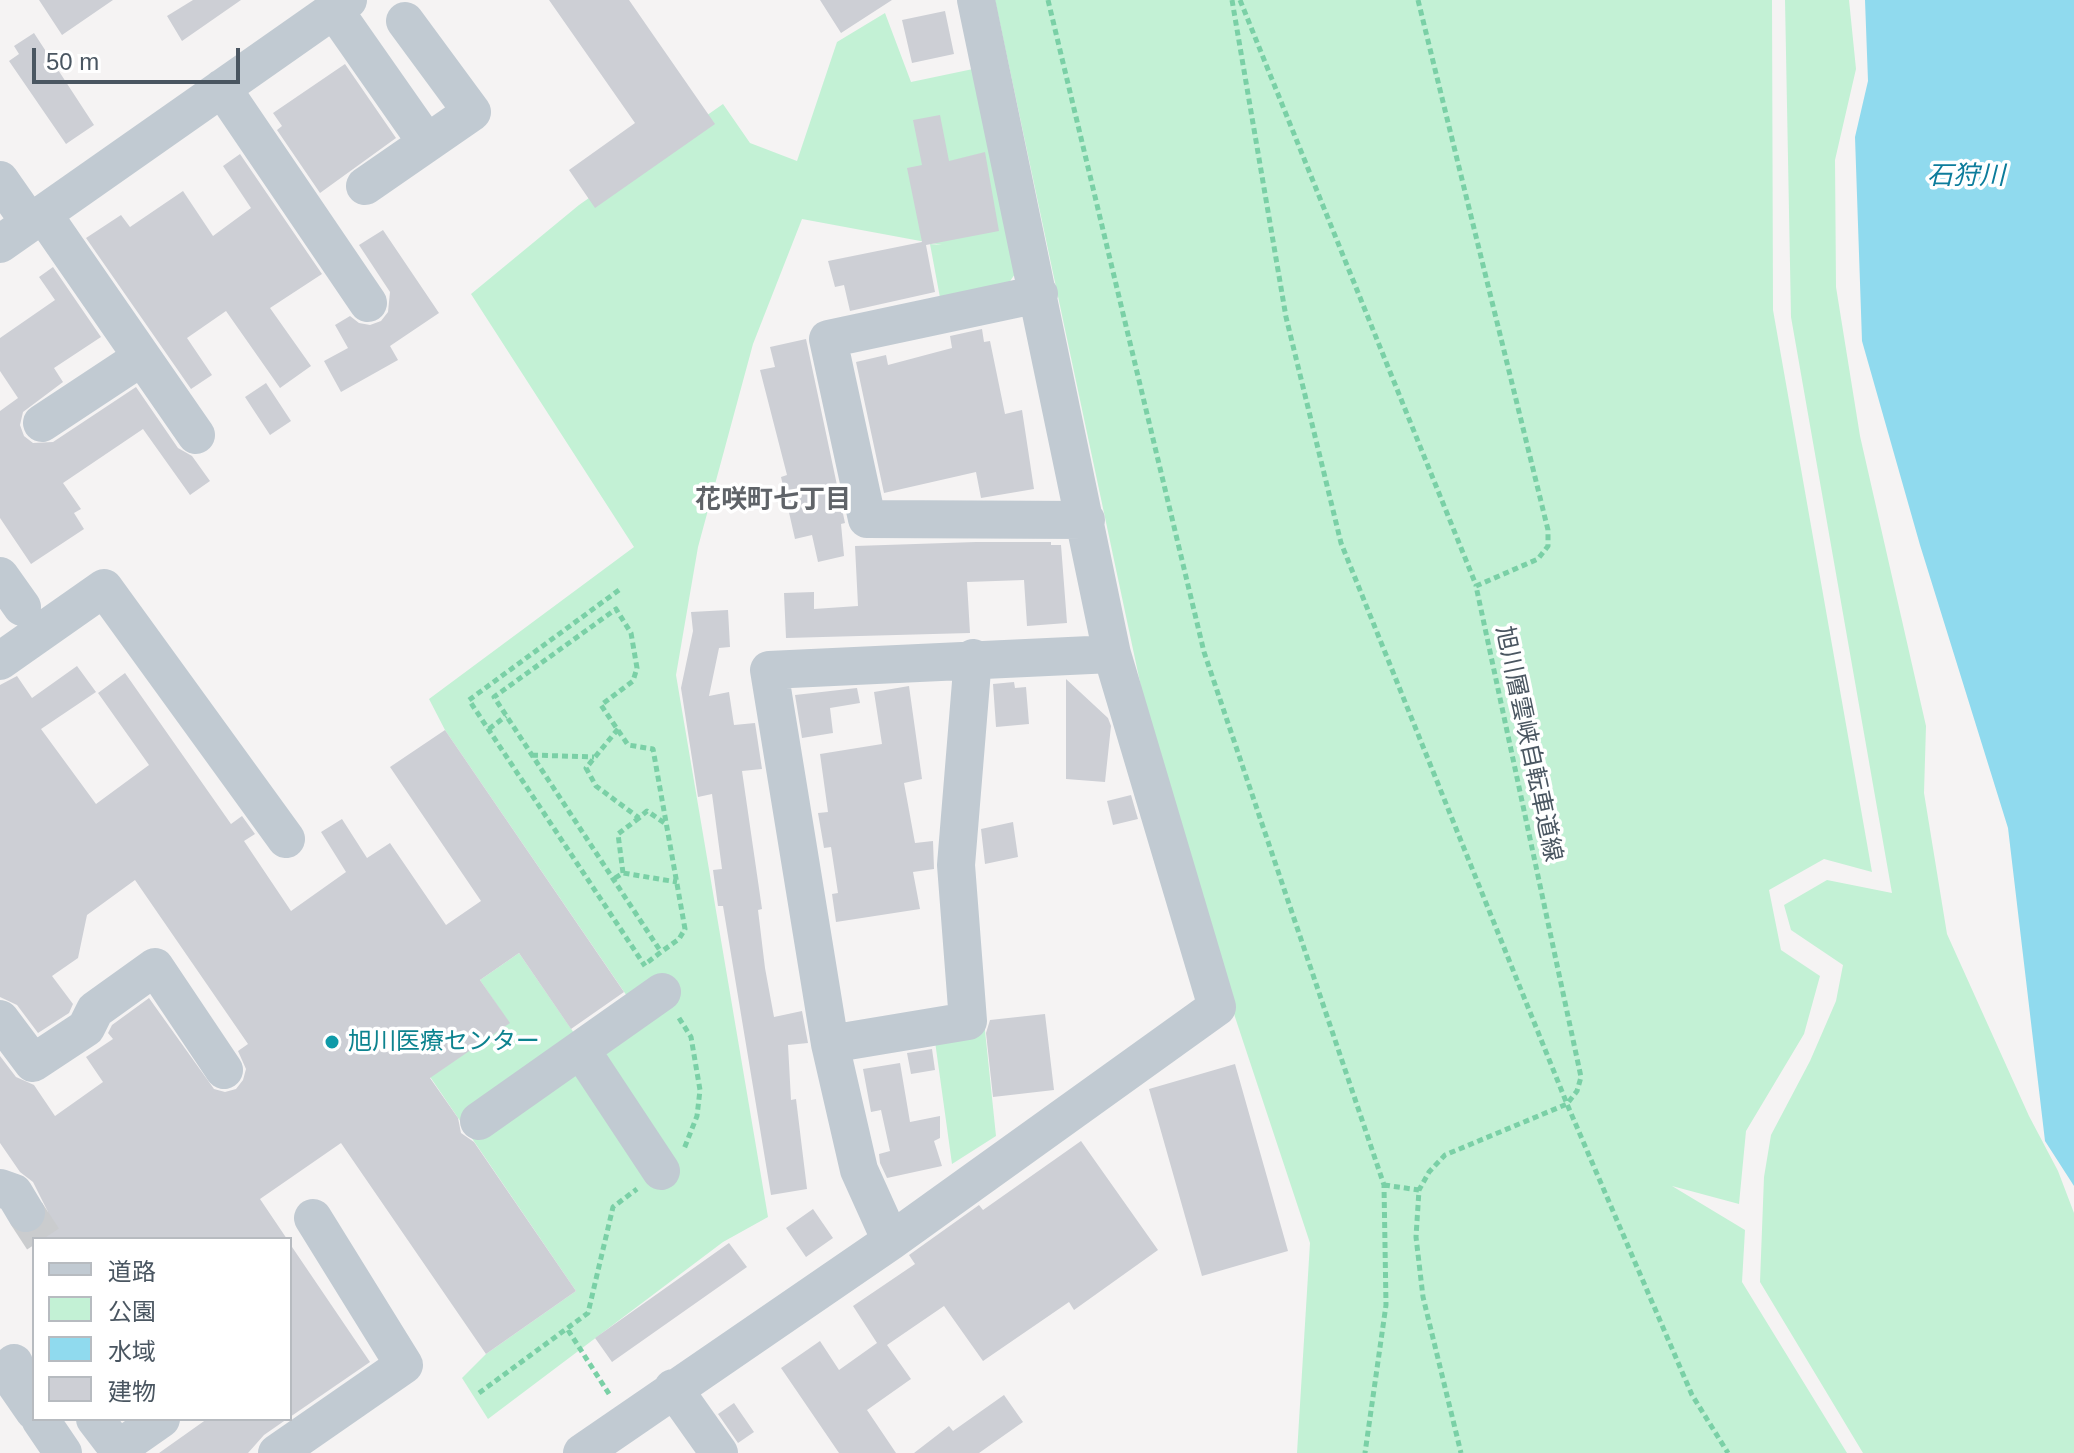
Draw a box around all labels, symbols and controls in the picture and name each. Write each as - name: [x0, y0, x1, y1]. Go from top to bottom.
- scale bar: [36, 32, 244, 82]
- text: 50 m: [46, 48, 99, 75]
- water label: 石狩川: [1927, 161, 2005, 193]
- district label: 花咲町七丁目: [695, 485, 851, 517]
- street label: 旭川層雲峡自転車道線: [1489, 624, 1567, 864]
- place label: 旭川医療センター: [348, 1028, 540, 1056]
- marker: 旭川医療センター: [323, 1033, 341, 1051]
- legend: [32, 1237, 292, 1421]
- text: 道路: [108, 1258, 156, 1285]
- text: 公園: [108, 1298, 156, 1325]
- text: 水域: [108, 1338, 156, 1365]
- text: 建物: [108, 1378, 156, 1405]

